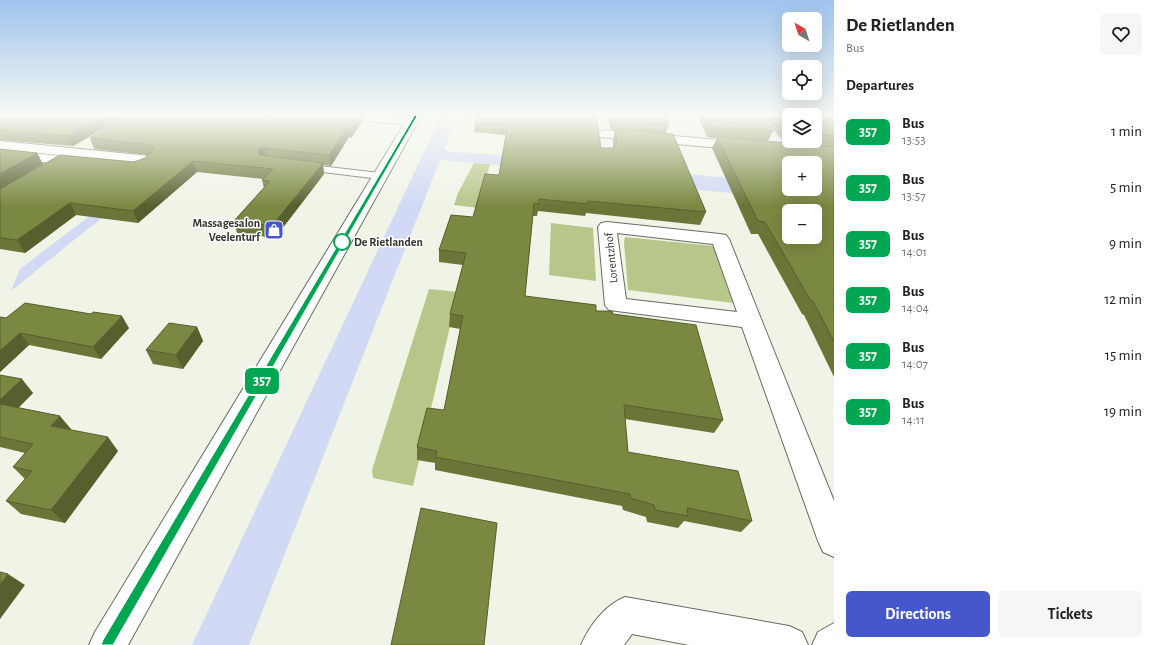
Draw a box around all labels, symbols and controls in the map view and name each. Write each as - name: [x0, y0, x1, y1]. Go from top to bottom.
- north arrow: [782, 12, 822, 52]
- map controls: [782, 12, 822, 244]
- button: heart: [1100, 13, 1142, 55]
- text: De Rietlanden: [846, 16, 955, 35]
- text: Bus: [846, 42, 864, 55]
- button: locate: [782, 60, 822, 100]
- text: Departures: [846, 78, 914, 93]
- button: layers: [782, 108, 822, 148]
- text: Bus: [902, 116, 924, 131]
- text: 1 min: [1111, 124, 1142, 139]
- text: 357: [859, 125, 877, 139]
- text: 13:53: [902, 134, 926, 147]
- button: +: [782, 156, 822, 196]
- text: Bus: [902, 172, 924, 187]
- text: 5 min: [1110, 180, 1142, 195]
- text: 357: [859, 181, 877, 195]
- text: 13:57: [902, 190, 926, 203]
- button: −: [782, 204, 822, 244]
- place label: Massagesalon Veelenturf: [192, 217, 261, 243]
- shop icon: Massagesalon Veelenturf: [263, 219, 285, 241]
- text: Bus: [902, 228, 924, 243]
- street label: Lorentzhof: [602, 231, 620, 284]
- marker: De Rietlanden: [333, 233, 351, 251]
- place label: De Rietlanden: [354, 236, 423, 248]
- text: 9 min: [1109, 236, 1142, 251]
- text: 357: [859, 237, 877, 251]
- text: 14:01: [902, 246, 927, 259]
- text: Bus: [902, 284, 924, 299]
- text: 12 min: [1104, 292, 1142, 307]
- text: 357: [859, 293, 877, 307]
- text: 14:04: [902, 302, 929, 315]
- text: Bus: [902, 340, 924, 355]
- text: 15 min: [1105, 348, 1142, 363]
- text: 357: [859, 349, 877, 363]
- text: 14:07: [902, 358, 928, 371]
- line badge: 357: [239, 368, 285, 394]
- text: 357: [253, 374, 271, 388]
- text: Bus: [902, 396, 924, 411]
- text: 19 min: [1104, 404, 1142, 419]
- text: 357: [859, 405, 877, 419]
- text: 14:11: [902, 414, 925, 427]
- button: Directions: [846, 591, 990, 637]
- button: Tickets: [998, 591, 1142, 637]

